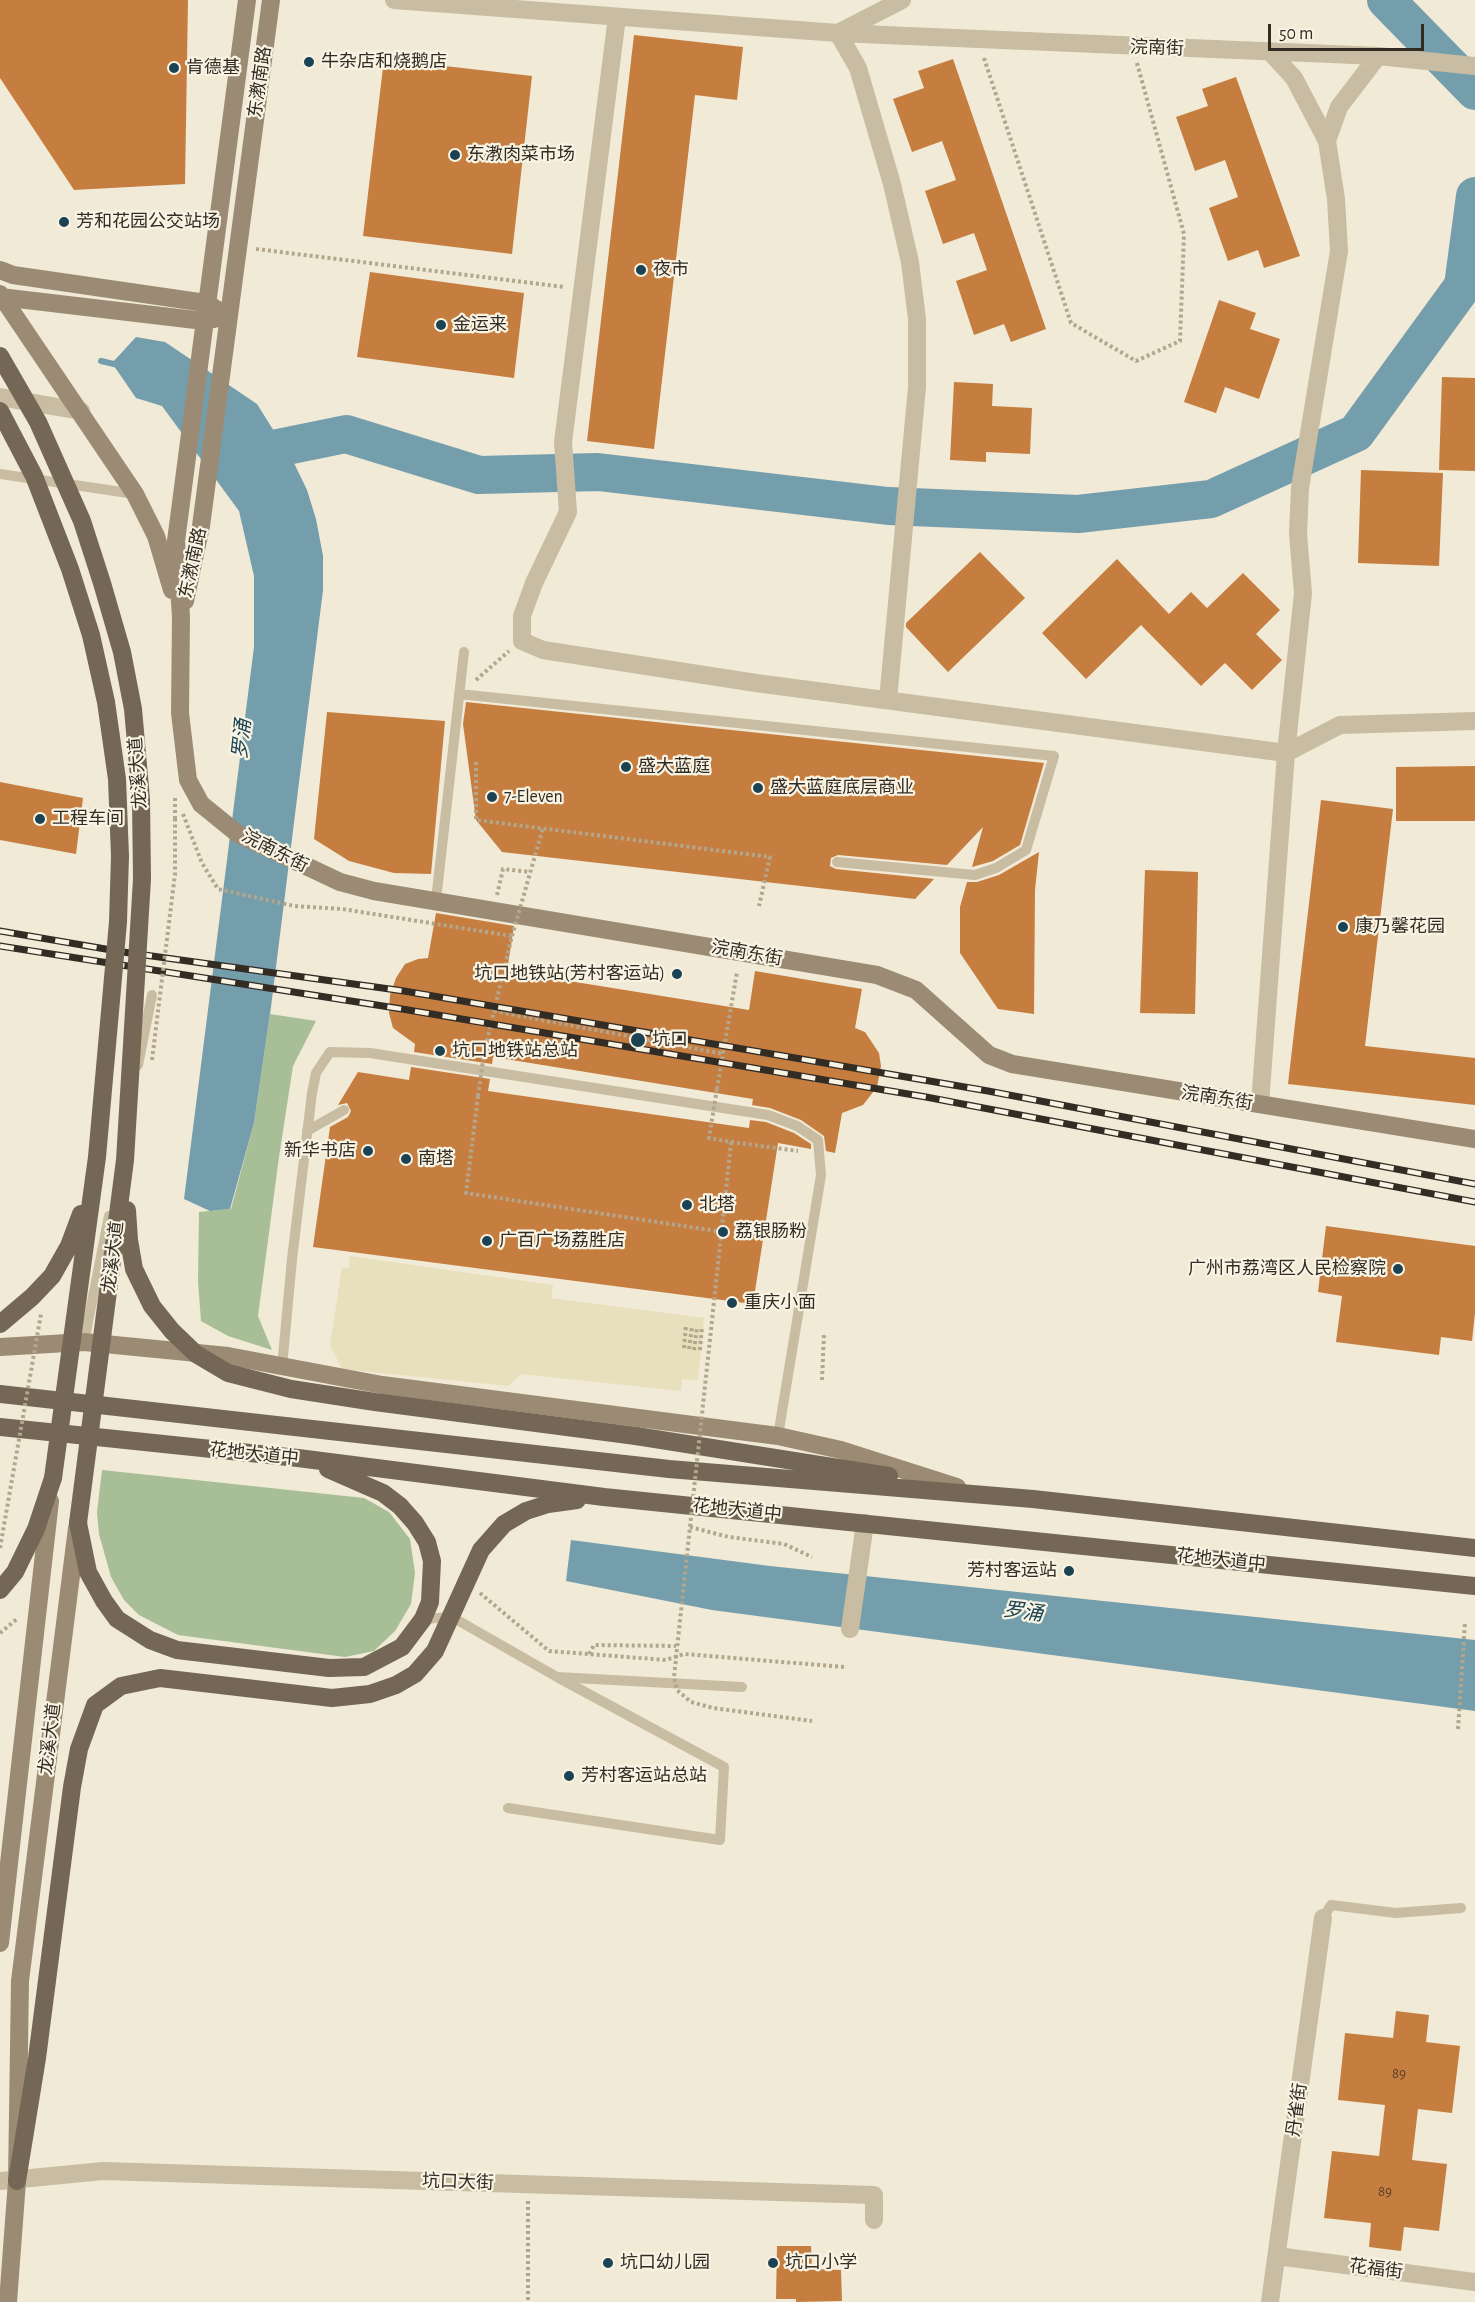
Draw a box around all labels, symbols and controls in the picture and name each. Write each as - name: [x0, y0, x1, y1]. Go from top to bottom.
- scale bar: [1271, 12, 1427, 50]
- text: 50 m: [1279, 25, 1313, 43]
- street label: 浣南街: [1130, 36, 1184, 60]
- street label: 东漖南路: [244, 45, 276, 119]
- place label: 牛杂店和烧鹅店: [321, 51, 447, 73]
- marker: 牛杂店和烧鹅店: [302, 55, 316, 69]
- place label: 肯德基: [186, 57, 240, 79]
- marker: 肯德基: [167, 61, 181, 75]
- place label: 东漖肉菜市场: [467, 144, 575, 166]
- marker: 东漖肉菜市场: [448, 148, 462, 162]
- place label: 芳和花园公交站场: [76, 211, 220, 233]
- marker: 芳和花园公交站场: [57, 215, 71, 229]
- place label: 夜市: [653, 259, 689, 281]
- marker: 夜市: [634, 263, 648, 277]
- place label: 金运来: [453, 314, 507, 336]
- marker: 金运来: [434, 318, 448, 332]
- street label: 东漖南路: [175, 526, 211, 600]
- water label: 罗涌: [228, 718, 256, 760]
- street label: 龙溪大道: [125, 736, 151, 810]
- place label: 盛大蓝庭: [638, 756, 710, 778]
- marker: 盛大蓝庭: [619, 760, 633, 774]
- place label: 盛大蓝庭底层商业: [770, 777, 914, 799]
- marker: 盛大蓝庭底层商业: [751, 781, 765, 795]
- place label: 7-Eleven: [504, 786, 563, 808]
- marker: 7-Eleven: [485, 790, 499, 804]
- place label: 工程车间: [52, 808, 124, 830]
- marker: 工程车间: [33, 812, 47, 826]
- street label: 浣南东街: [238, 825, 312, 877]
- place label: 康乃馨花园: [1355, 916, 1445, 938]
- marker: 康乃馨花园: [1336, 920, 1350, 934]
- street label: 浣南东街: [710, 936, 784, 970]
- place label: 坑口地铁站(芳村客运站): [474, 963, 665, 985]
- marker: 坑口地铁站(芳村客运站): [670, 967, 684, 981]
- place label: 坑口: [652, 1029, 688, 1051]
- marker: 坑口: [629, 1031, 647, 1049]
- place label: 坑口地铁站总站: [452, 1040, 578, 1062]
- marker: 坑口地铁站总站: [433, 1044, 447, 1058]
- street label: 浣南东街: [1180, 1082, 1254, 1114]
- place label: 新华书店: [284, 1140, 356, 1162]
- marker: 新华书店: [361, 1144, 375, 1158]
- place label: 南塔: [418, 1148, 454, 1170]
- marker: 南塔: [399, 1152, 413, 1166]
- place label: 北塔: [699, 1194, 735, 1216]
- marker: 北塔: [680, 1198, 694, 1212]
- street label: 龙溪大道: [98, 1220, 128, 1294]
- place label: 荔银肠粉: [735, 1221, 807, 1243]
- marker: 荔银肠粉: [716, 1225, 730, 1239]
- place label: 广百广场荔胜店: [499, 1230, 625, 1252]
- marker: 广百广场荔胜店: [480, 1234, 494, 1248]
- place label: 广州市荔湾区人民检察院: [1188, 1258, 1386, 1280]
- marker: 广州市荔湾区人民检察院: [1391, 1262, 1405, 1276]
- place label: 重庆小面: [744, 1292, 816, 1314]
- marker: 重庆小面: [725, 1296, 739, 1310]
- street label: 花地大道中: [208, 1439, 300, 1469]
- street label: 花地大道中: [691, 1495, 783, 1525]
- street label: 花地大道中: [1175, 1545, 1267, 1575]
- place label: 芳村客运站: [967, 1560, 1057, 1582]
- marker: 芳村客运站: [1062, 1564, 1076, 1578]
- water label: 罗涌: [1002, 1598, 1044, 1626]
- street label: 龙溪大道: [35, 1702, 65, 1776]
- place label: 芳村客运站总站: [581, 1765, 707, 1787]
- marker: 芳村客运站总站: [562, 1769, 576, 1783]
- house number: 89: [1392, 2064, 1406, 2082]
- street label: 丹雀街: [1283, 2082, 1311, 2138]
- street label: 坑口大街: [422, 2170, 494, 2194]
- house number: 89: [1378, 2182, 1392, 2200]
- place label: 坑口幼儿园: [620, 2252, 710, 2274]
- place label: 坑口小学: [785, 2252, 857, 2274]
- street label: 花福街: [1348, 2255, 1404, 2283]
- marker: 坑口幼儿园: [601, 2256, 615, 2270]
- marker: 坑口小学: [766, 2256, 780, 2270]

